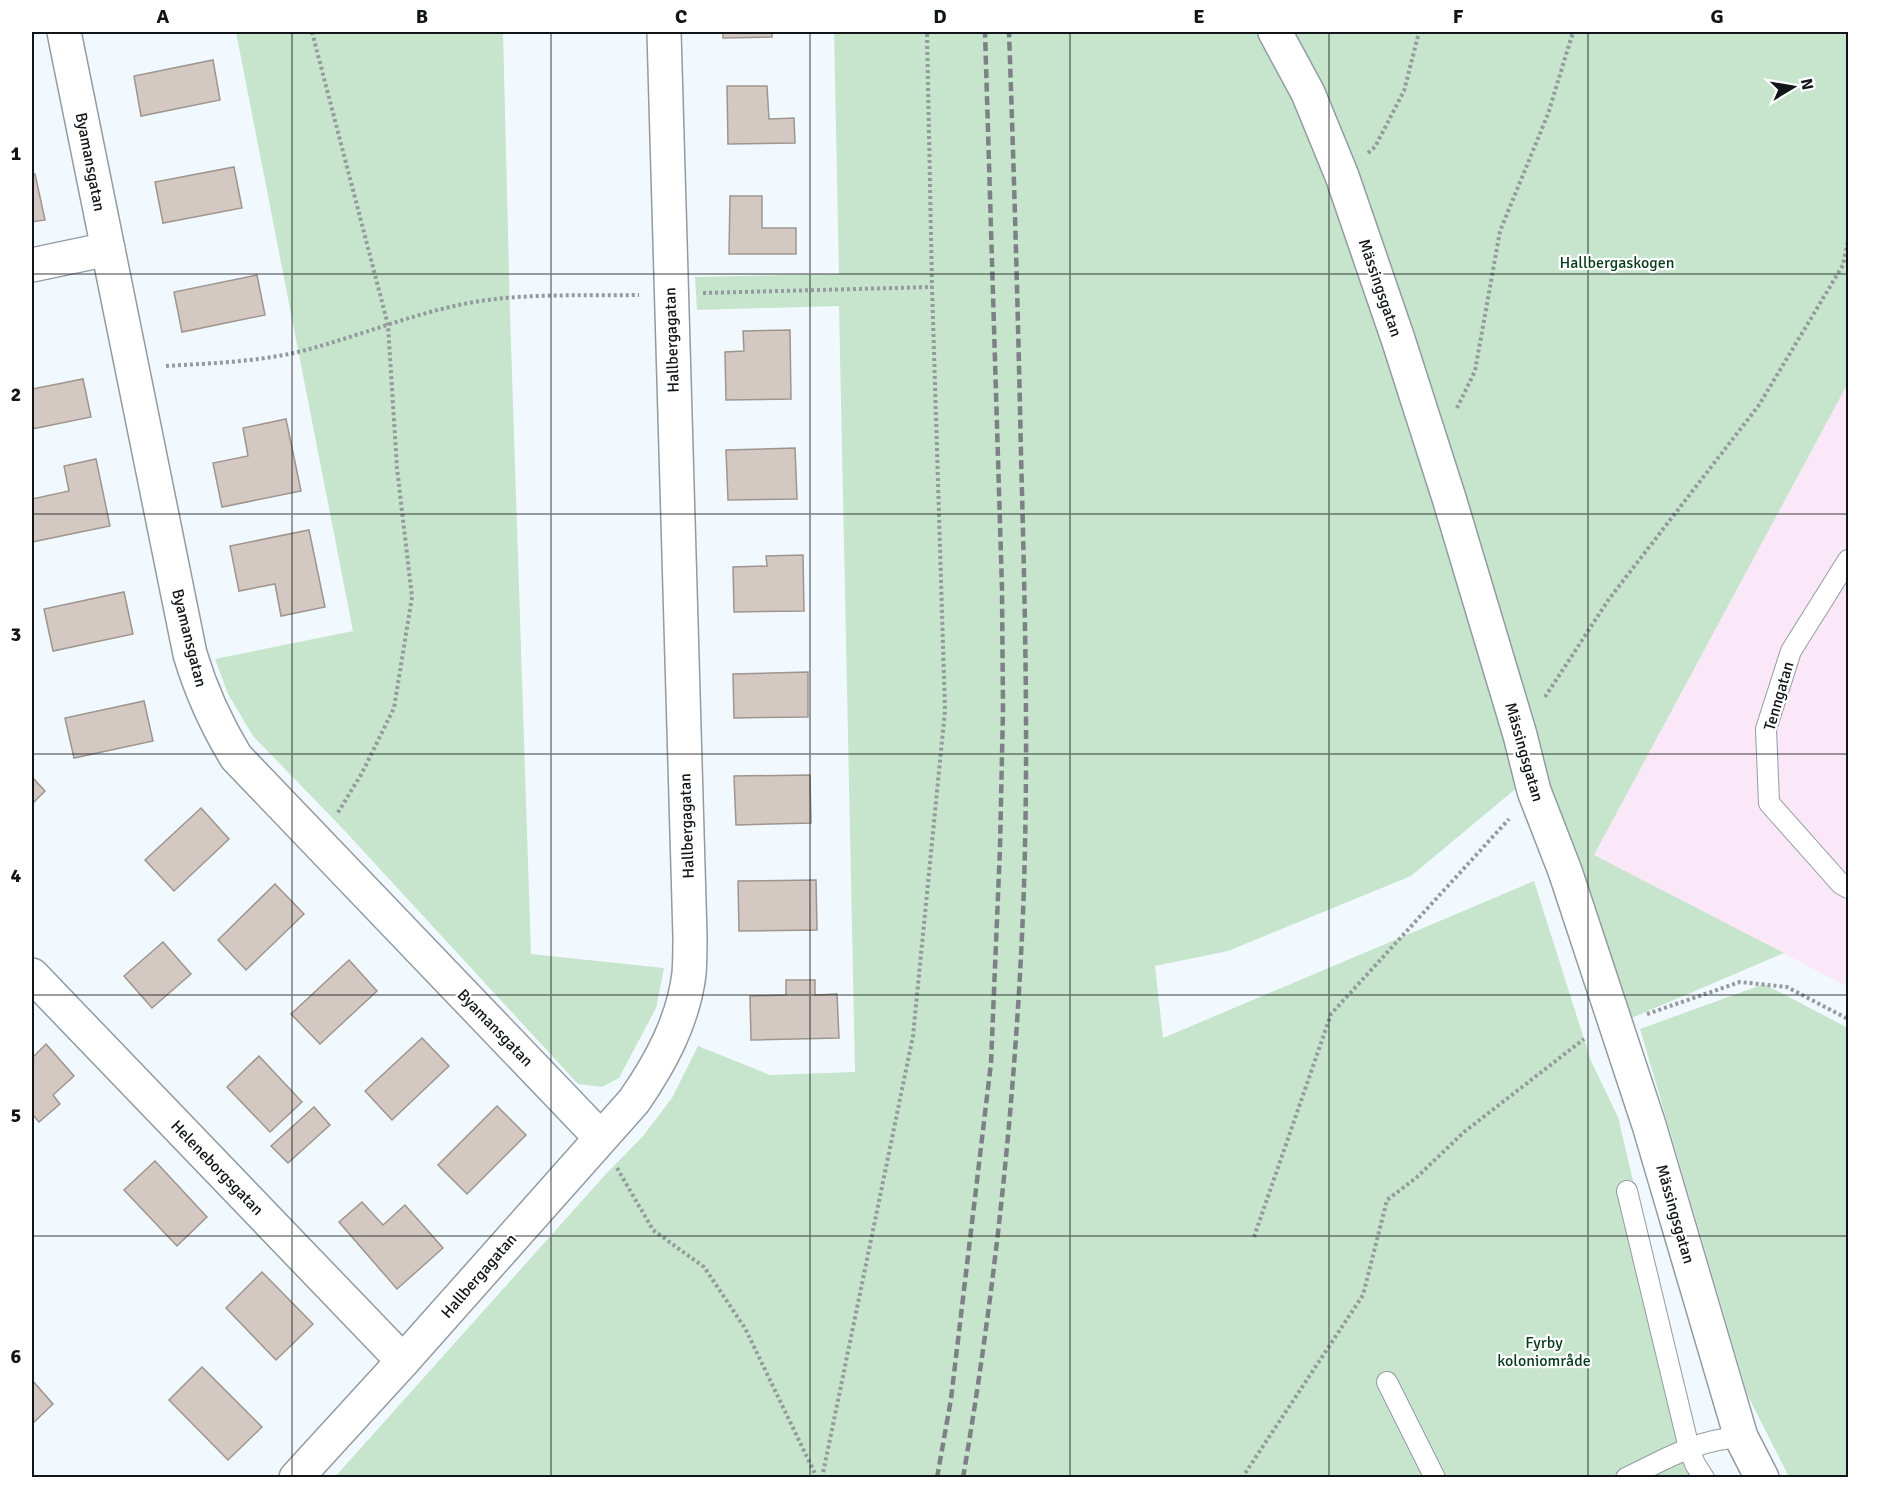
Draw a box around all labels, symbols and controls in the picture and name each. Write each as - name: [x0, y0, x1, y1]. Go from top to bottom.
- text: A: [157, 4, 170, 29]
- text: B: [416, 4, 428, 29]
- text: C: [675, 4, 687, 29]
- text: D: [933, 4, 947, 29]
- text: E: [1193, 4, 1205, 29]
- text: F: [1453, 4, 1464, 29]
- text: G: [1710, 4, 1724, 29]
- north arrow: [1763, 57, 1823, 117]
- text: N: [1796, 77, 1818, 92]
- street label: Byamansgatan: [71, 111, 109, 213]
- text: 1: [11, 141, 22, 166]
- street label: Mässingsgatan: [1354, 236, 1406, 340]
- park label: Hallbergaskogen: [1559, 253, 1675, 273]
- street label: Hallbergagatan: [660, 287, 684, 393]
- text: 2: [11, 382, 21, 407]
- street label: Byamansgatan: [167, 587, 211, 689]
- text: 3: [11, 622, 21, 647]
- street label: Tenngatan: [1760, 659, 1798, 733]
- street label: Mässingsgatan: [1500, 700, 1548, 804]
- street label: Hallbergagatan: [675, 773, 699, 879]
- text: 4: [11, 863, 22, 888]
- street label: Byamansgatan: [453, 985, 537, 1071]
- text: 5: [11, 1103, 21, 1128]
- street label: Heleneborgsgatan: [166, 1116, 268, 1220]
- street label: Mässingsgatan: [1651, 1162, 1699, 1266]
- street label: Hallbergagatan: [437, 1230, 521, 1322]
- park label: Fyrby koloniområde: [1497, 1333, 1591, 1371]
- text: 6: [11, 1344, 22, 1369]

